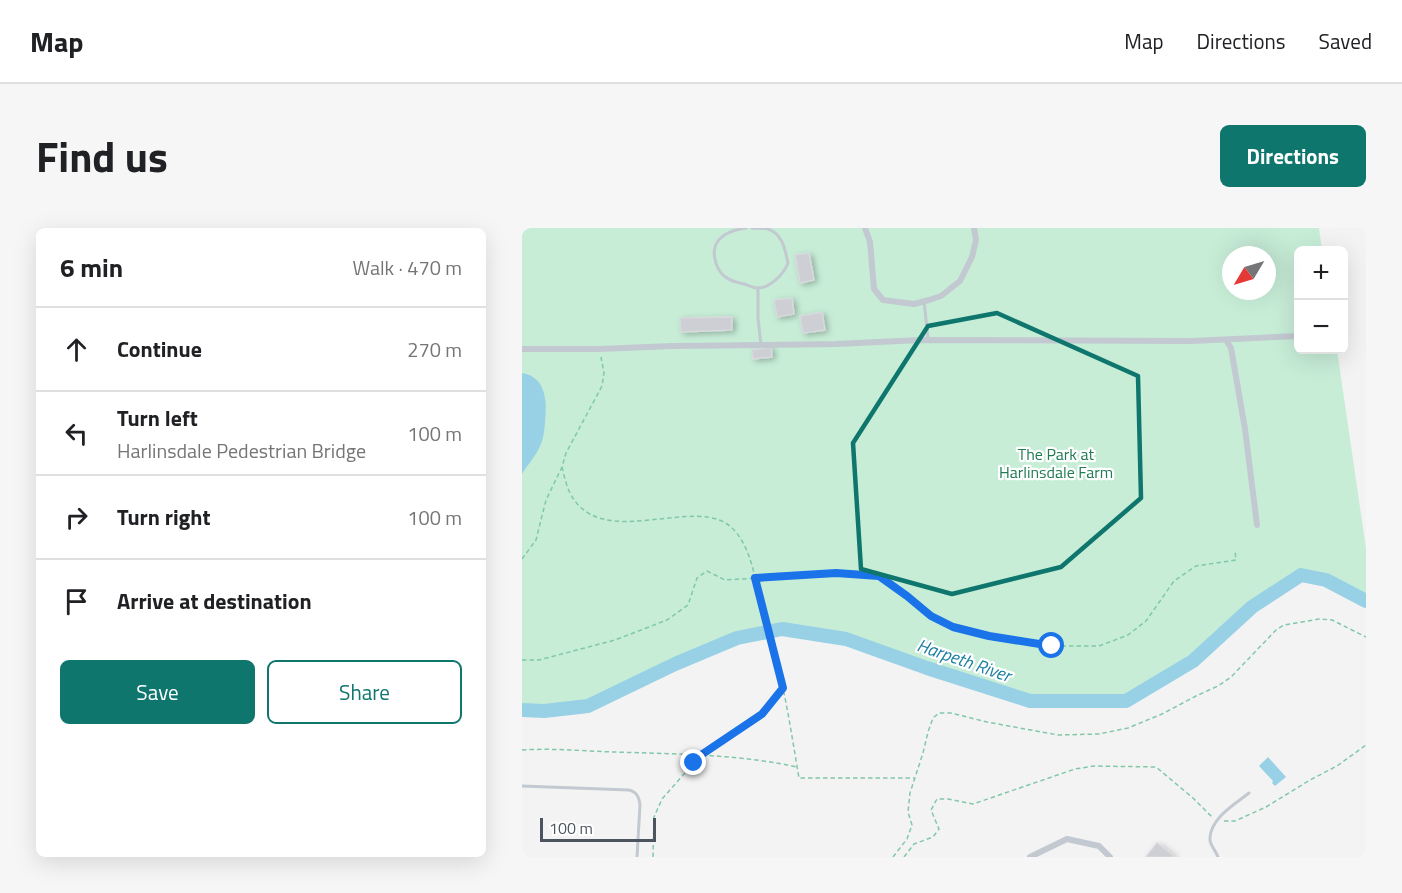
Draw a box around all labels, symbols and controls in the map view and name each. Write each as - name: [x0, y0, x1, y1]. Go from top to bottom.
- text: Map: [30, 20, 84, 63]
- text: Map: [1124, 25, 1164, 57]
- text: Directions: [1197, 25, 1286, 57]
- text: Saved: [1319, 25, 1372, 57]
- text: Find us: [36, 124, 168, 188]
- button: Directions: [1220, 125, 1366, 187]
- north arrow: [1222, 246, 1276, 300]
- map controls: [1294, 246, 1348, 354]
- button: +: [1294, 246, 1348, 300]
- text: 6 min: [60, 248, 123, 287]
- text: Walk · 470 m: [353, 252, 462, 283]
- button: −: [1294, 300, 1348, 354]
- text: Continue: [117, 332, 202, 366]
- icon: ahead: [60, 333, 93, 366]
- text: 270 m: [407, 334, 462, 365]
- text: Turn left: [117, 401, 198, 435]
- icon: left: [60, 417, 93, 450]
- text: 100 m: [407, 418, 462, 449]
- text: Harlinsdale Pedestrian Bridge: [117, 435, 366, 466]
- park label: The Park at Harlinsdale Farm: [999, 442, 1113, 484]
- text: Turn right: [117, 500, 211, 534]
- icon: right: [60, 501, 93, 534]
- text: 100 m: [407, 502, 462, 533]
- text: Arrive at destination: [117, 584, 312, 618]
- icon: arrive: [60, 585, 93, 618]
- water label: Harpeth River: [913, 631, 1017, 689]
- route start: [1038, 632, 1064, 658]
- button: Save: [60, 660, 255, 724]
- button: Share: [267, 660, 462, 724]
- route end: [680, 749, 706, 775]
- scale bar: [540, 815, 656, 842]
- text: 100 m: [549, 816, 593, 840]

